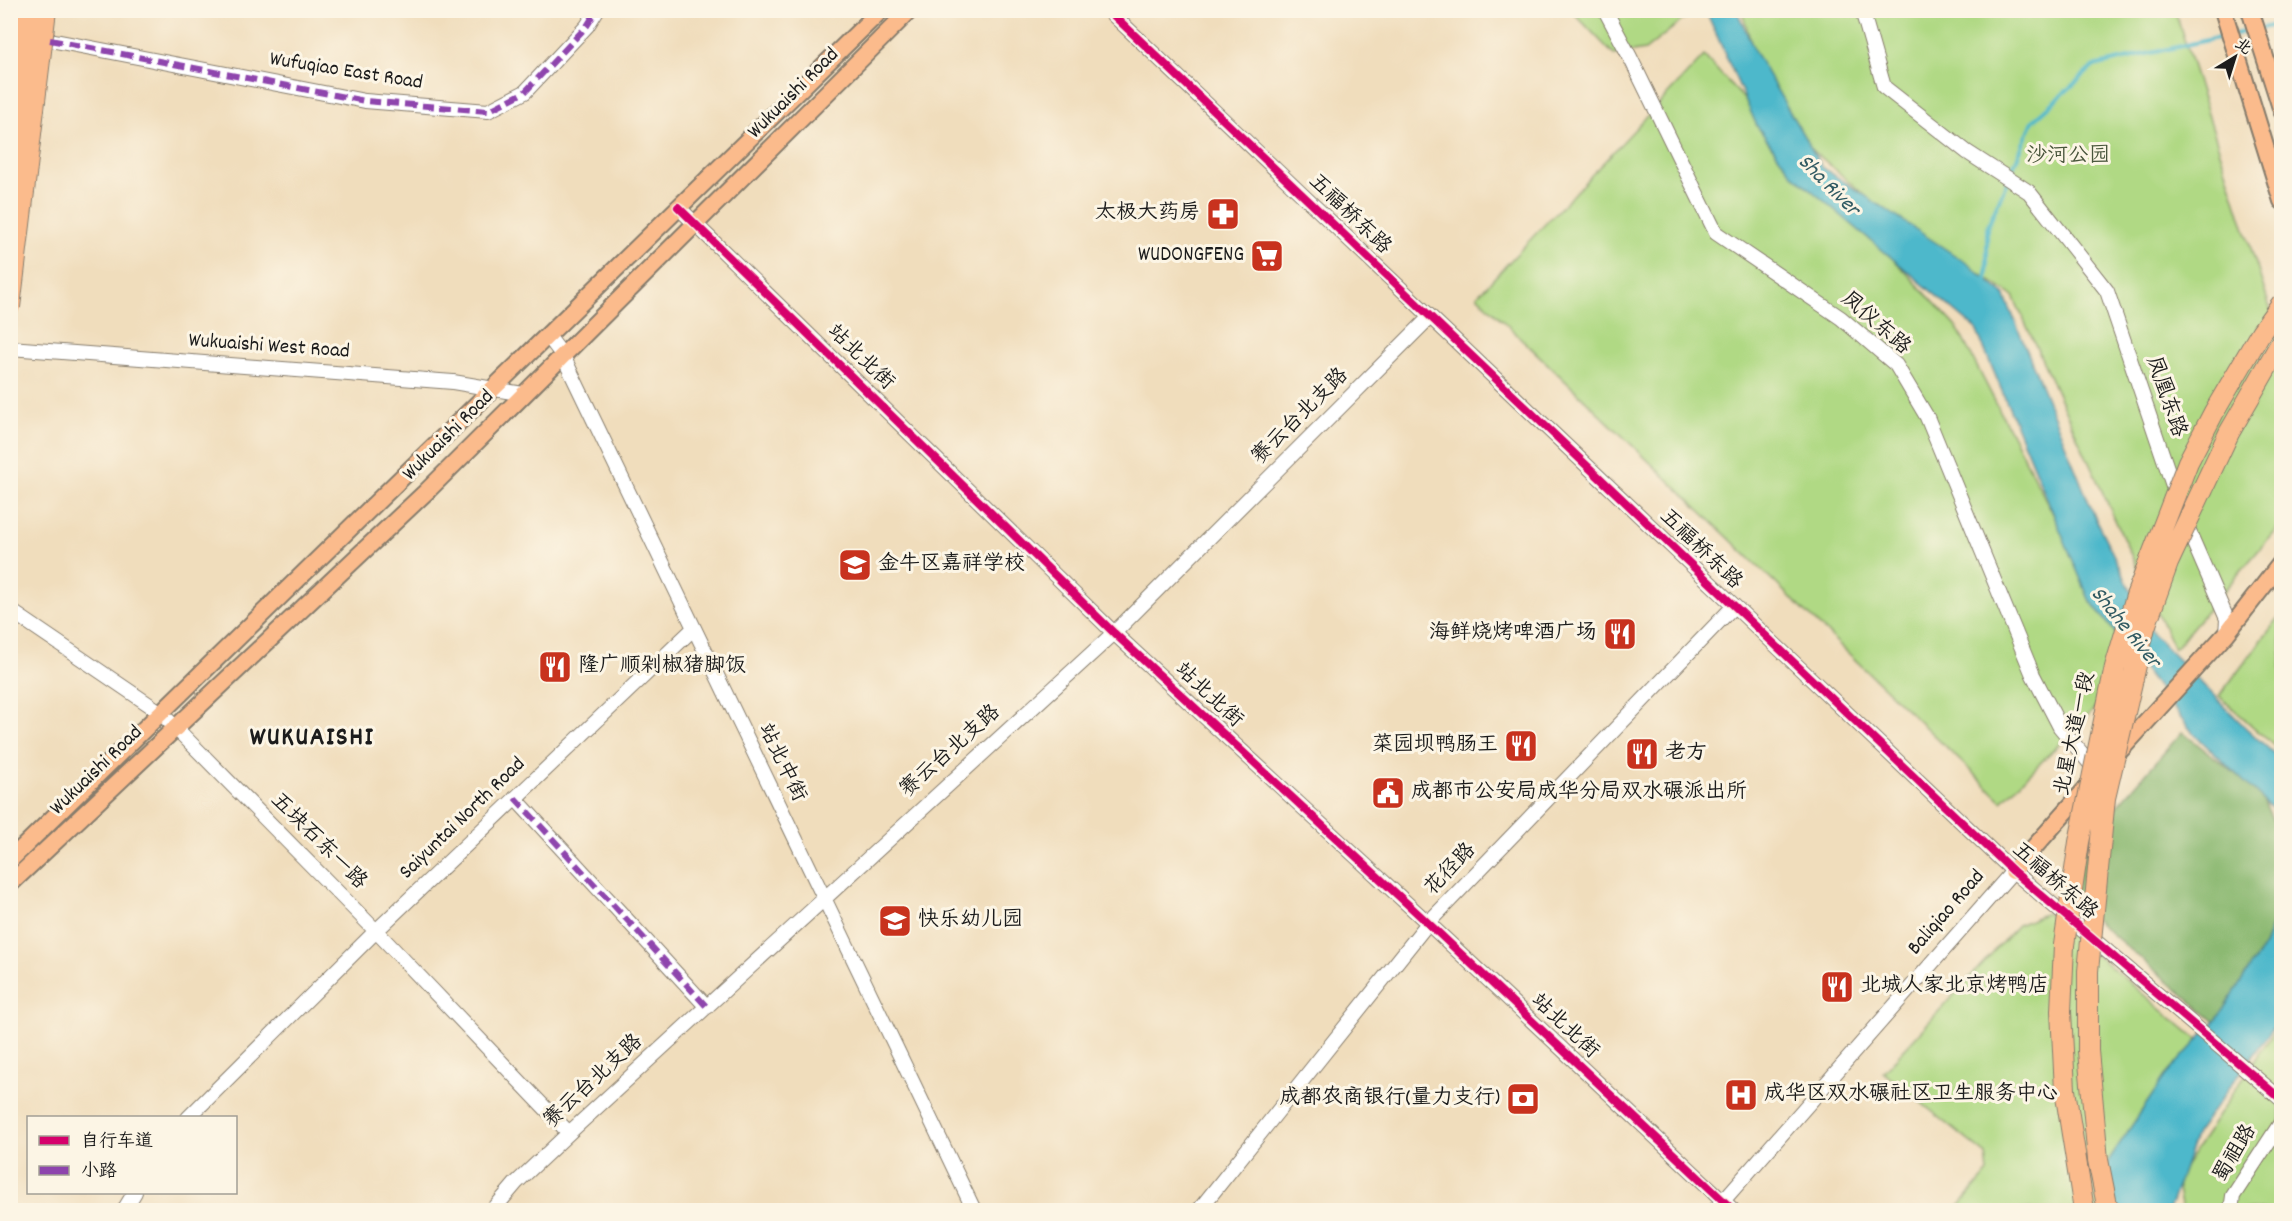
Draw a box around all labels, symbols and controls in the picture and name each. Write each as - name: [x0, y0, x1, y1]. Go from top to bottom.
- north arrow: [2205, 27, 2265, 87]
- text: 北: [2229, 33, 2256, 61]
- street label: Wukuaishi Road: [741, 41, 847, 147]
- street label: Wufuqiao East Road: [267, 45, 425, 99]
- park label: 沙河公园: [2026, 142, 2110, 172]
- water label: Sha River: [1790, 148, 1868, 226]
- street label: 五福桥东路: [1301, 168, 1397, 262]
- pharmacy icon: 太极大药房: [1205, 196, 1241, 232]
- place label: 太极大药房: [1095, 199, 1200, 229]
- supermarket icon: WUDONGFENG: [1249, 238, 1285, 274]
- place label: WUDONGFENG: [1138, 241, 1244, 271]
- street label: 凤仪东路: [1833, 285, 1917, 363]
- street label: 站北北街: [819, 318, 901, 398]
- street label: Wukuaishi West Road: [187, 326, 351, 368]
- street label: 凤凰东路: [2137, 352, 2193, 442]
- street label: 赛云台北支路: [1246, 362, 1356, 472]
- street label: Wukuaishi Road: [396, 383, 502, 489]
- street label: 五福桥东路: [1652, 503, 1748, 597]
- school or university icon: 金牛区嘉祥学校: [837, 547, 873, 583]
- place label: 金牛区嘉祥学校: [878, 550, 1025, 580]
- water label: Shahe River: [2083, 581, 2169, 678]
- restaurant icon: 海鲜烧烤啤酒广场: [1602, 616, 1638, 652]
- place label: 海鲜烧烤啤酒广场: [1429, 619, 1597, 649]
- restaurant icon: 隆广顺剁椒猪脚饭: [537, 649, 573, 685]
- place label: 隆广顺剁椒猪脚饭: [578, 652, 746, 682]
- street label: 站北北街: [1167, 656, 1249, 736]
- street label: 北星大道一段: [2048, 669, 2104, 799]
- street label: 赛云台北支路: [894, 699, 1008, 805]
- street label: Wukuaishi Road: [44, 719, 150, 823]
- district label: WUKUAISHI: [250, 719, 374, 758]
- street label: 站北中街: [749, 719, 813, 807]
- restaurant icon: 菜园坝鸭肠王: [1503, 728, 1539, 764]
- place label: 菜园坝鸭肠王: [1372, 731, 1498, 761]
- restaurant icon: 老方: [1624, 736, 1660, 772]
- place label: 老方: [1665, 739, 1707, 769]
- street label: Saiyuntai North Road: [393, 751, 533, 887]
- public building icon: 成都市公安局成华分局双水碾派出所: [1370, 775, 1406, 811]
- place label: 成都市公安局成华分局双水碾派出所: [1411, 778, 1747, 808]
- street label: 五块石东一路: [263, 787, 373, 897]
- street label: 五福桥东路: [2005, 836, 2103, 928]
- street label: 花径路: [1418, 837, 1484, 903]
- street label: Baliqiao Road: [1901, 863, 1993, 963]
- school or university icon: 快乐幼儿园: [877, 903, 913, 939]
- place label: 快乐幼儿园: [918, 906, 1023, 936]
- restaurant icon: 北城人家北京烤鸭店: [1819, 969, 1855, 1005]
- place label: 北城人家北京烤鸭店: [1860, 972, 2049, 1002]
- street label: 站北北街: [1523, 987, 1605, 1067]
- street label: 赛云台北支路: [538, 1028, 650, 1136]
- hospital icon: 成华区双水碾社区卫生服务中心: [1723, 1077, 1759, 1113]
- place label: 成华区双水碾社区卫生服务中心: [1764, 1080, 2058, 1110]
- bank icon: 成都农商银行(量力支行): [1505, 1081, 1541, 1117]
- place label: 成都农商银行(量力支行): [1280, 1084, 1500, 1114]
- legend: [27, 1116, 237, 1194]
- street label: 蜀祖路: [2207, 1119, 2265, 1189]
- text: 自行车道: [81, 1130, 153, 1155]
- text: 小路: [81, 1160, 117, 1185]

